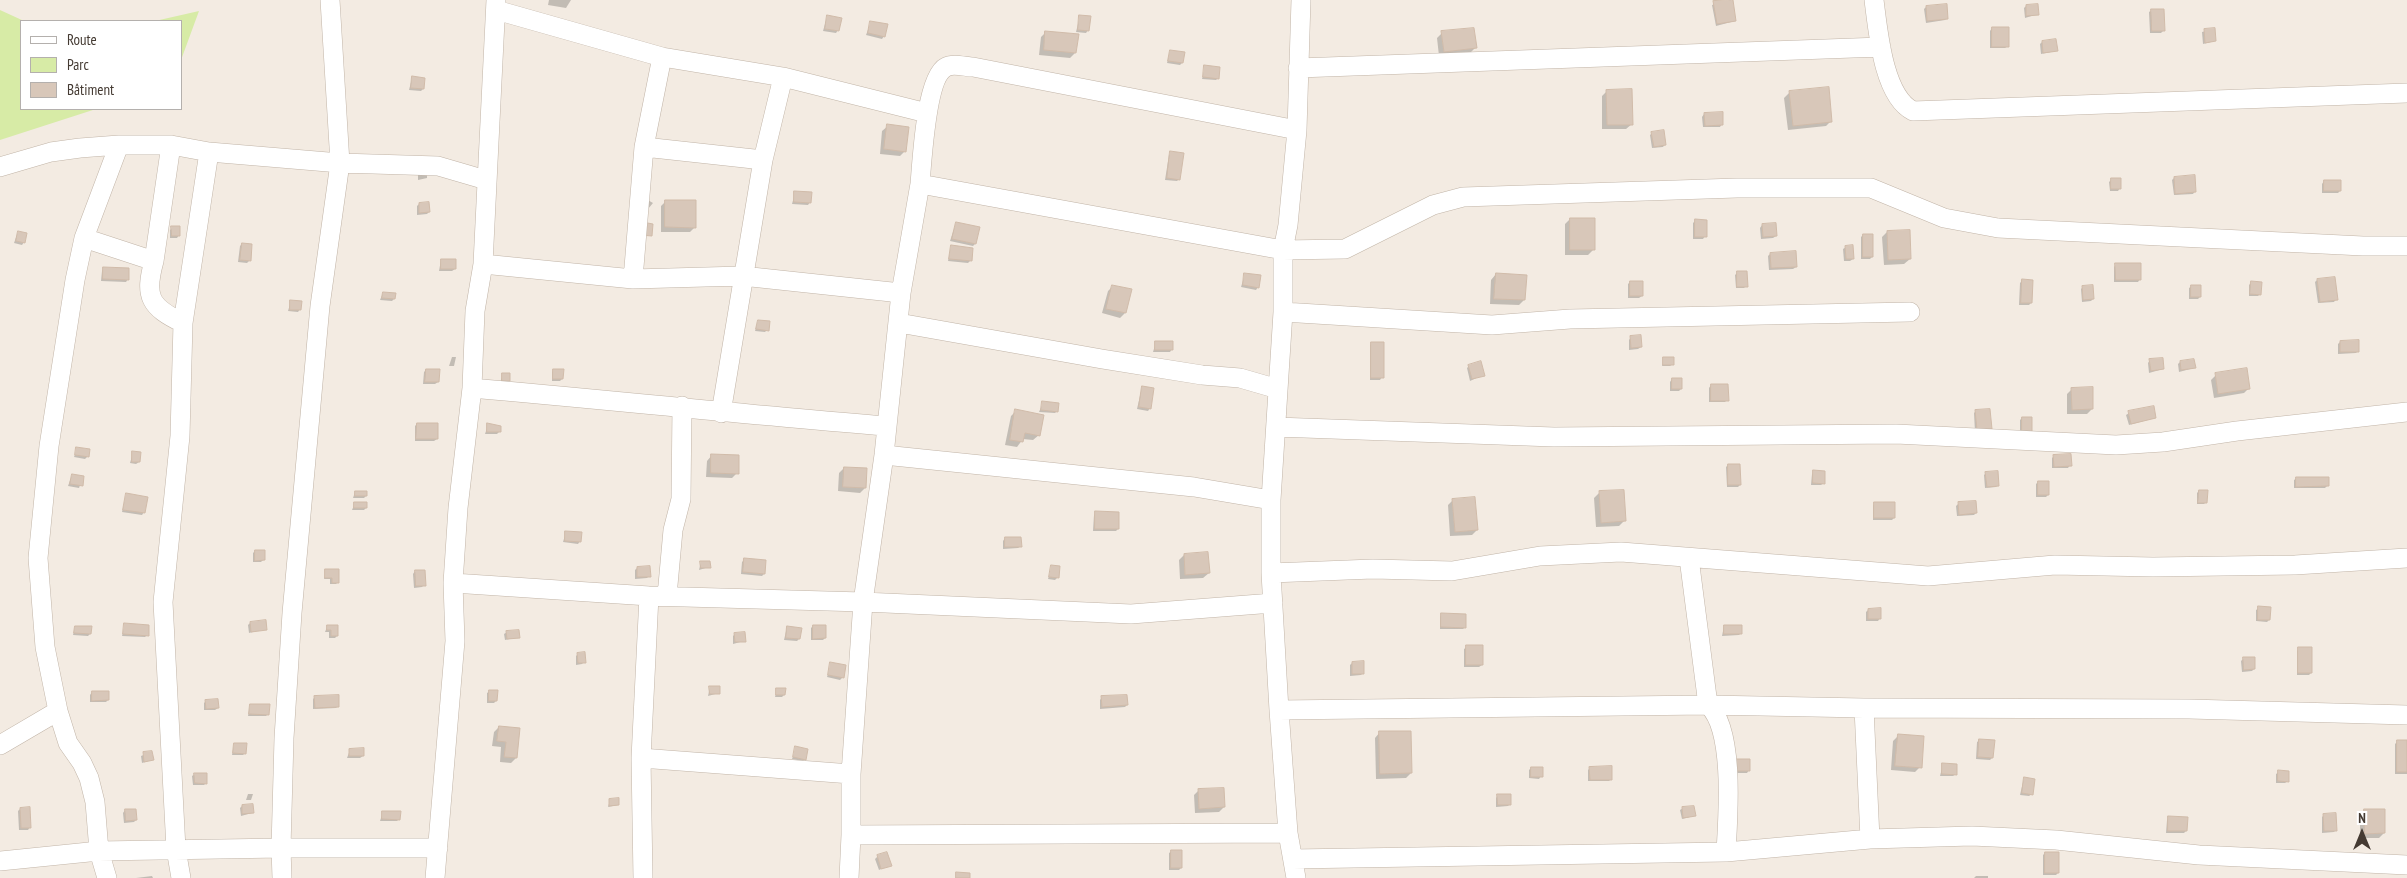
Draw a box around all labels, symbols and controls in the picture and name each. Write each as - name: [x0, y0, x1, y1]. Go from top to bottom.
- legend: [20, 20, 182, 110]
- text: Route: [67, 30, 97, 49]
- text: Parc: [67, 55, 89, 74]
- text: Bâtiment: [67, 80, 114, 99]
- north arrow: [2337, 808, 2387, 858]
- text: N: [2358, 809, 2366, 827]

